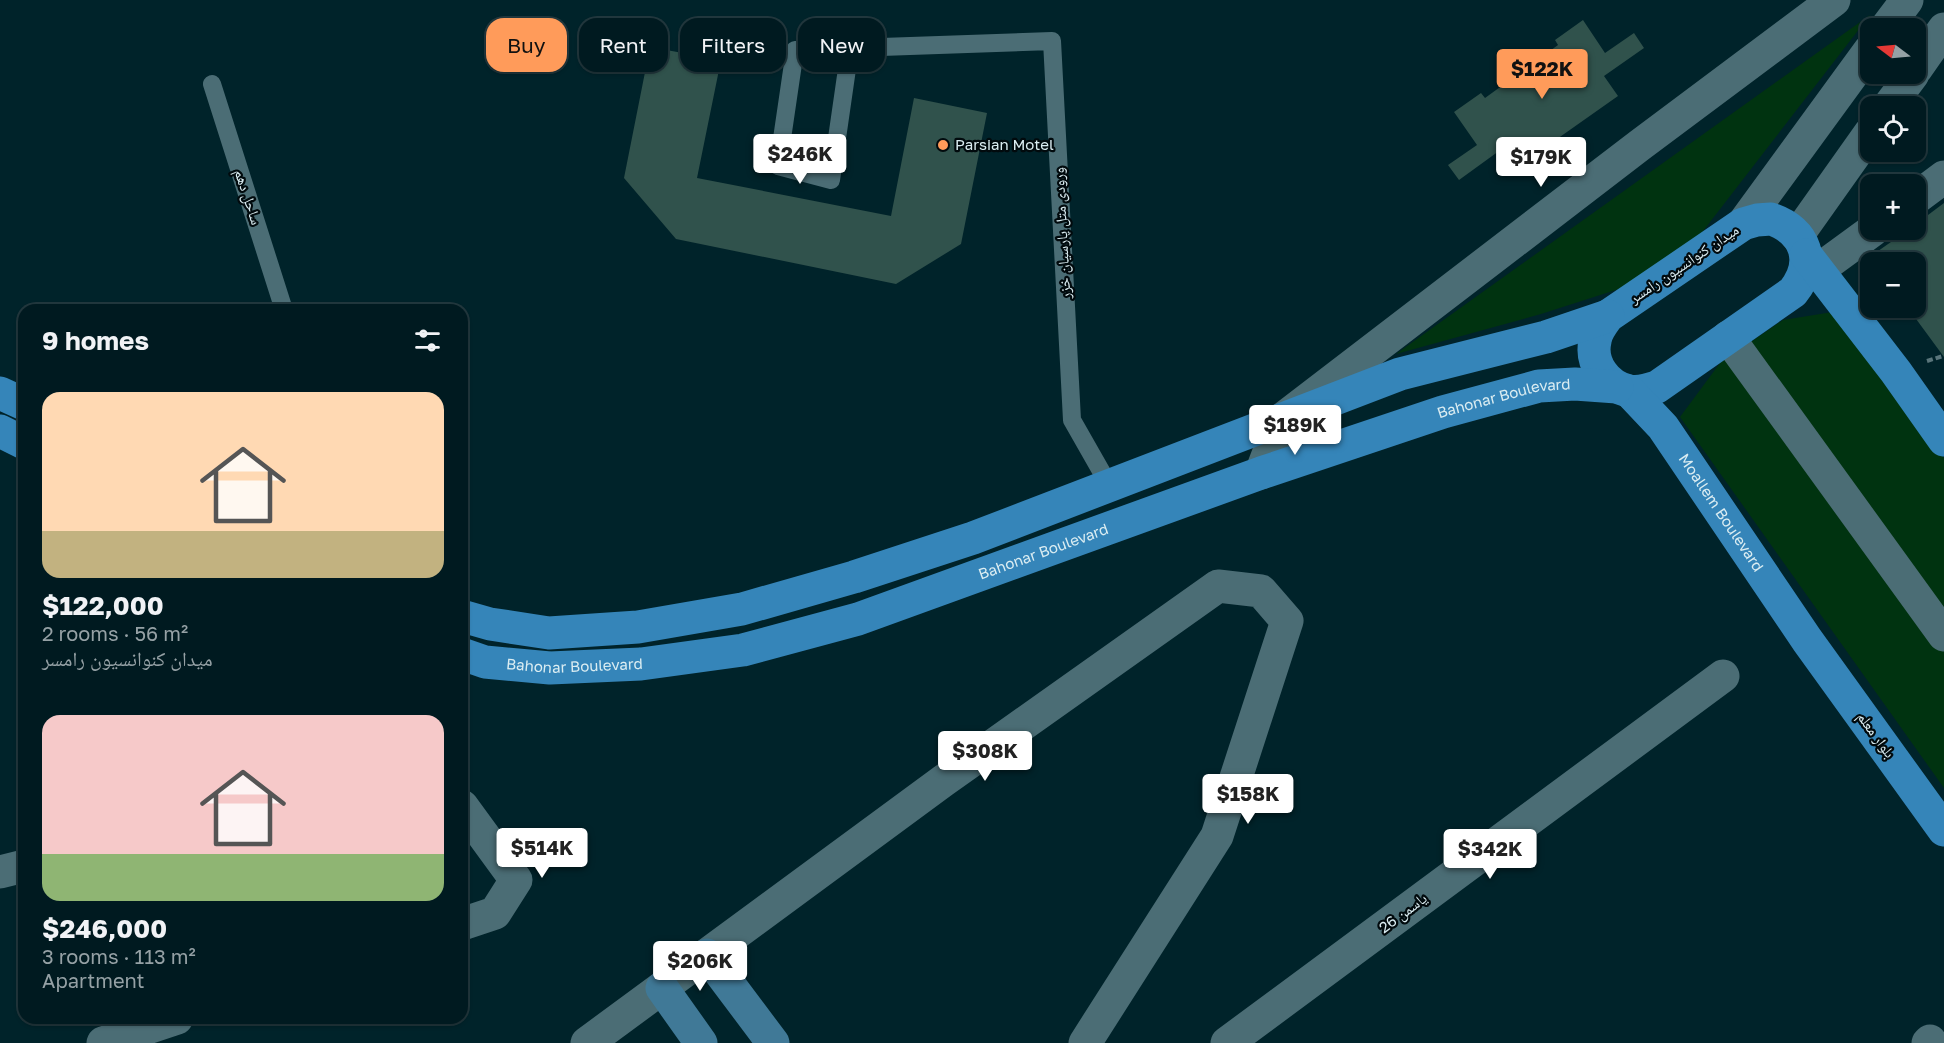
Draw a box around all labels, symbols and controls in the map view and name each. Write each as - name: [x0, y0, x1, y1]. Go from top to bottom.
- chip: Buy: [486, 18, 567, 72]
- chip: Rent: [579, 18, 668, 72]
- chip: Filters: [680, 18, 786, 72]
- chip: New: [798, 18, 885, 72]
- north arrow: [1860, 18, 1926, 84]
- map controls: [1860, 18, 1926, 318]
- pin: $122K: [1500, 49, 1584, 100]
- text: $122K: [1511, 56, 1573, 80]
- button: locate: [1860, 96, 1926, 162]
- pin: $246K: [758, 134, 842, 185]
- place label: Parsian Motel: [955, 135, 1054, 153]
- pin: $179K: [1499, 137, 1583, 188]
- marker: Parsian Motel: [936, 138, 950, 152]
- text: $246K: [767, 141, 833, 165]
- text: $179K: [1510, 144, 1572, 168]
- street label: ساحل دهم: [230, 167, 266, 228]
- street label: ورودی متل پارسیان خزر: [1049, 167, 1075, 300]
- button: +: [1860, 174, 1926, 240]
- street label: میدان کنوانسیون رامسر: [1625, 220, 1743, 309]
- button: −: [1860, 252, 1926, 318]
- icon: filters: [411, 324, 444, 357]
- text: 9 homes: [42, 325, 149, 356]
- street label: Bahonar Boulevard: [1434, 374, 1571, 421]
- pin: $189K: [1253, 405, 1337, 456]
- text: $189K: [1263, 412, 1327, 436]
- icon: home: [189, 431, 297, 539]
- street label: Moallem Boulevard: [1676, 450, 1768, 574]
- street label: Bahonar Boulevard: [976, 519, 1110, 583]
- text: $122,000: [42, 590, 164, 621]
- text: 2 rooms · 56 m²: [42, 621, 188, 645]
- text: میدان کنوانسیون رامسر: [42, 646, 213, 670]
- street label: Bahonar Boulevard: [505, 654, 643, 676]
- street label: بلوار معلم: [1852, 708, 1900, 762]
- pin: $308K: [943, 731, 1027, 782]
- text: $308K: [952, 738, 1018, 762]
- icon: home: [189, 754, 297, 862]
- pin: $158K: [1206, 774, 1290, 825]
- text: $158K: [1216, 781, 1280, 805]
- pin: $514K: [500, 828, 584, 879]
- pin: $342K: [1448, 829, 1532, 880]
- text: $514K: [511, 835, 573, 859]
- text: $342K: [1458, 836, 1522, 860]
- street label: یاسمن 26: [1375, 888, 1431, 938]
- text: $246,000: [42, 913, 167, 944]
- pin: $206K: [658, 941, 742, 992]
- text: 3 rooms · 113 m²: [42, 944, 196, 968]
- text: $206K: [667, 948, 733, 972]
- text: Apartment: [42, 968, 145, 992]

